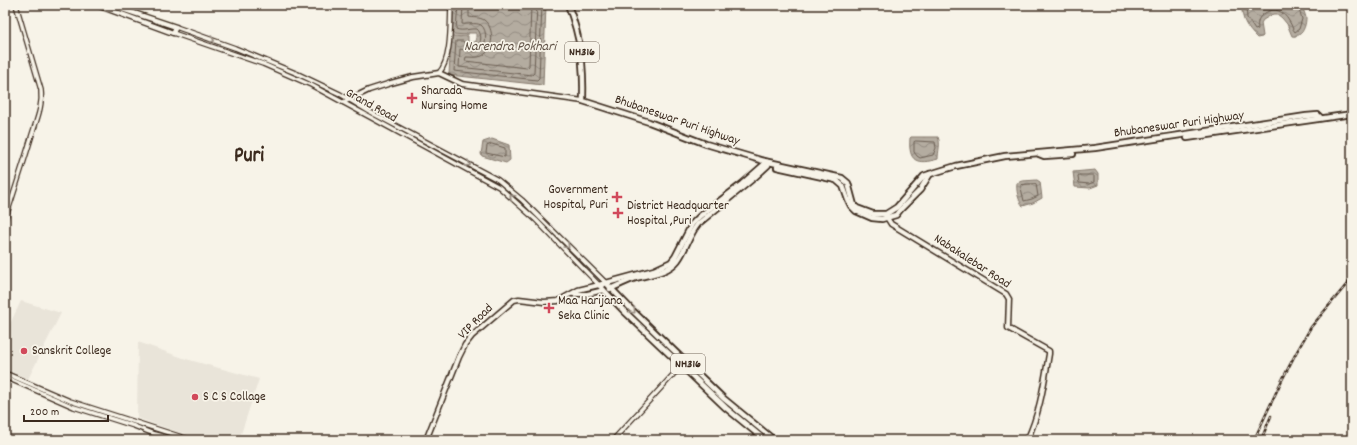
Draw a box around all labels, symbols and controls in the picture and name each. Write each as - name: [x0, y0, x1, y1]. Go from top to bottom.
- one-way arrow: [209, 36, 216, 44]
- water label: Narendra Pokhari: [464, 37, 558, 57]
- road number: NH316: [565, 42, 599, 62]
- place label: Sharada Nursing Home: [421, 82, 488, 116]
- street label: Grand Road: [342, 84, 400, 128]
- street label: Bhubaneswar Puri Highway: [612, 91, 743, 152]
- marker: Sharada Nursing Home: [406, 92, 418, 104]
- street label: Bhubaneswar Puri Highway: [1113, 106, 1246, 144]
- district label: Puri: [234, 142, 264, 172]
- one-way arrow: [463, 159, 471, 166]
- place label: Government Hospital, Puri: [544, 181, 609, 215]
- marker: Government Hospital, Puri: [611, 191, 623, 203]
- one-way arrow: [509, 195, 517, 202]
- place label: District Headquarter Hospital ,Puri: [627, 197, 729, 231]
- marker: District Headquarter Hospital ,Puri: [612, 207, 624, 219]
- street label: Nabakalebar Road: [930, 230, 1014, 294]
- one-way arrow: [562, 241, 570, 249]
- place label: Maa Harijana Seka Clinic: [558, 292, 623, 326]
- street label: VIP Road: [454, 300, 498, 344]
- marker: Maa Harijana Seka Clinic: [543, 302, 555, 314]
- one-way arrow: [628, 306, 636, 314]
- place label: Sanskrit College: [32, 342, 111, 361]
- marker: Sanskrit College: [19, 346, 29, 356]
- road number: NH316: [671, 354, 705, 374]
- place label: S C S Collage: [203, 388, 266, 407]
- marker: S C S Collage: [190, 392, 200, 402]
- scale bar: [24, 397, 108, 423]
- text: 200 m: [30, 404, 59, 421]

